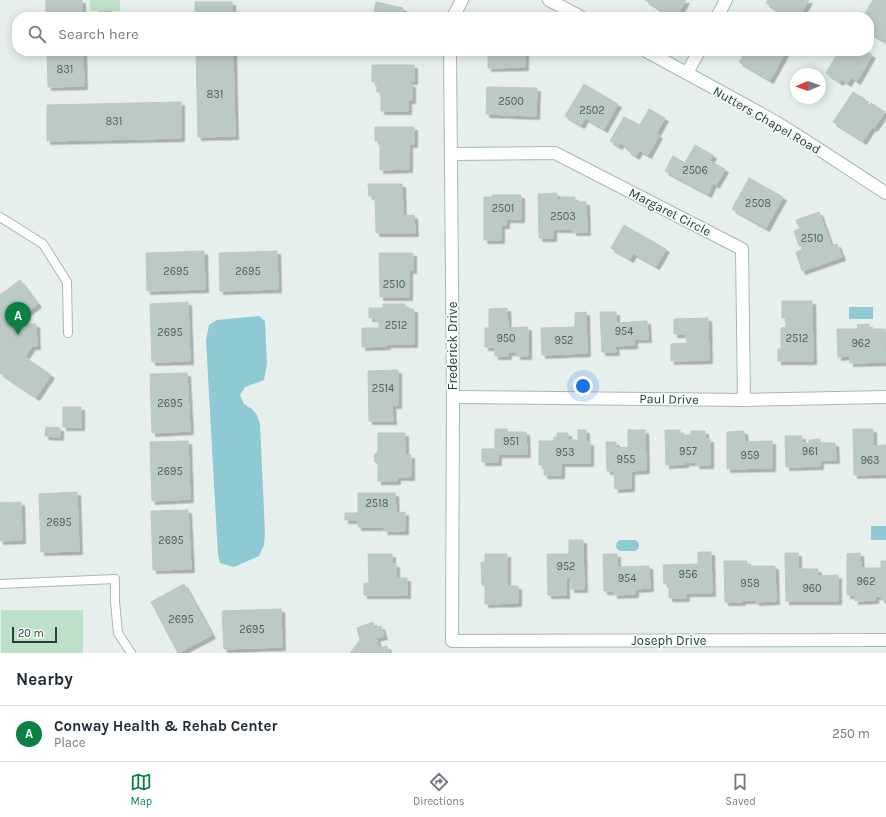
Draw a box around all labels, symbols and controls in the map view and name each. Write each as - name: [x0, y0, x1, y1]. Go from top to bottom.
- search box: [12, 12, 874, 56]
- icon: search: [26, 23, 48, 45]
- text: Search here: [58, 25, 139, 43]
- house number: 831: [57, 63, 73, 76]
- north arrow: [790, 68, 826, 104]
- street label: Nutters Chapel Road: [711, 83, 823, 157]
- house number: 831: [207, 88, 223, 101]
- house number: 2500: [498, 95, 524, 108]
- house number: 2502: [579, 104, 605, 117]
- house number: 831: [106, 115, 122, 128]
- house number: 2506: [682, 164, 708, 177]
- street label: Margaret Circle: [626, 185, 714, 239]
- house number: 2508: [745, 197, 771, 210]
- house number: 2501: [492, 202, 514, 215]
- house number: 2503: [550, 210, 576, 223]
- house number: 2510: [801, 232, 823, 245]
- house number: 2695: [163, 265, 189, 278]
- house number: 2695: [235, 265, 261, 278]
- house number: 2510: [383, 278, 405, 291]
- street label: Frederick Drive: [445, 301, 460, 390]
- pin: A: [5, 302, 31, 335]
- house number: 2512: [385, 319, 407, 332]
- house number: 954: [615, 325, 633, 338]
- house number: 2695: [157, 326, 183, 339]
- house number: 950: [496, 332, 516, 345]
- house number: 2512: [786, 332, 808, 345]
- house number: 952: [555, 334, 573, 347]
- house number: 962: [851, 337, 871, 350]
- your location: [573, 376, 593, 396]
- house number: 2514: [372, 382, 394, 395]
- street label: Paul Drive: [639, 391, 699, 407]
- house number: 2695: [157, 397, 183, 410]
- house number: 951: [503, 435, 519, 448]
- house number: 957: [679, 445, 697, 458]
- house number: 961: [802, 445, 818, 458]
- house number: 953: [555, 446, 575, 459]
- house number: 959: [741, 449, 759, 462]
- house number: 955: [617, 453, 635, 466]
- house number: 963: [860, 454, 880, 467]
- house number: 2695: [157, 465, 183, 478]
- house number: 2518: [366, 497, 389, 510]
- house number: 2695: [46, 516, 72, 529]
- house number: 2695: [158, 534, 184, 547]
- house number: 952: [557, 560, 575, 573]
- house number: 956: [679, 568, 697, 581]
- house number: 954: [618, 572, 636, 585]
- house number: 962: [856, 575, 876, 588]
- house number: 958: [740, 577, 760, 590]
- house number: 960: [802, 582, 822, 595]
- house number: 2695: [168, 613, 194, 626]
- house number: 2695: [239, 623, 265, 636]
- scale bar: [12, 625, 57, 644]
- text: 20 m: [18, 627, 44, 640]
- street label: Joseph Drive: [632, 633, 707, 648]
- text: Nearby: [16, 669, 73, 689]
- text: Conway Health & Rehab Center: [54, 717, 277, 735]
- text: A: [25, 726, 33, 741]
- text: 250 m: [832, 726, 870, 741]
- text: Place: [54, 735, 85, 750]
- tab: Map: [130, 771, 152, 808]
- tab: Directions: [413, 771, 465, 808]
- tab: Saved: [725, 771, 756, 808]

